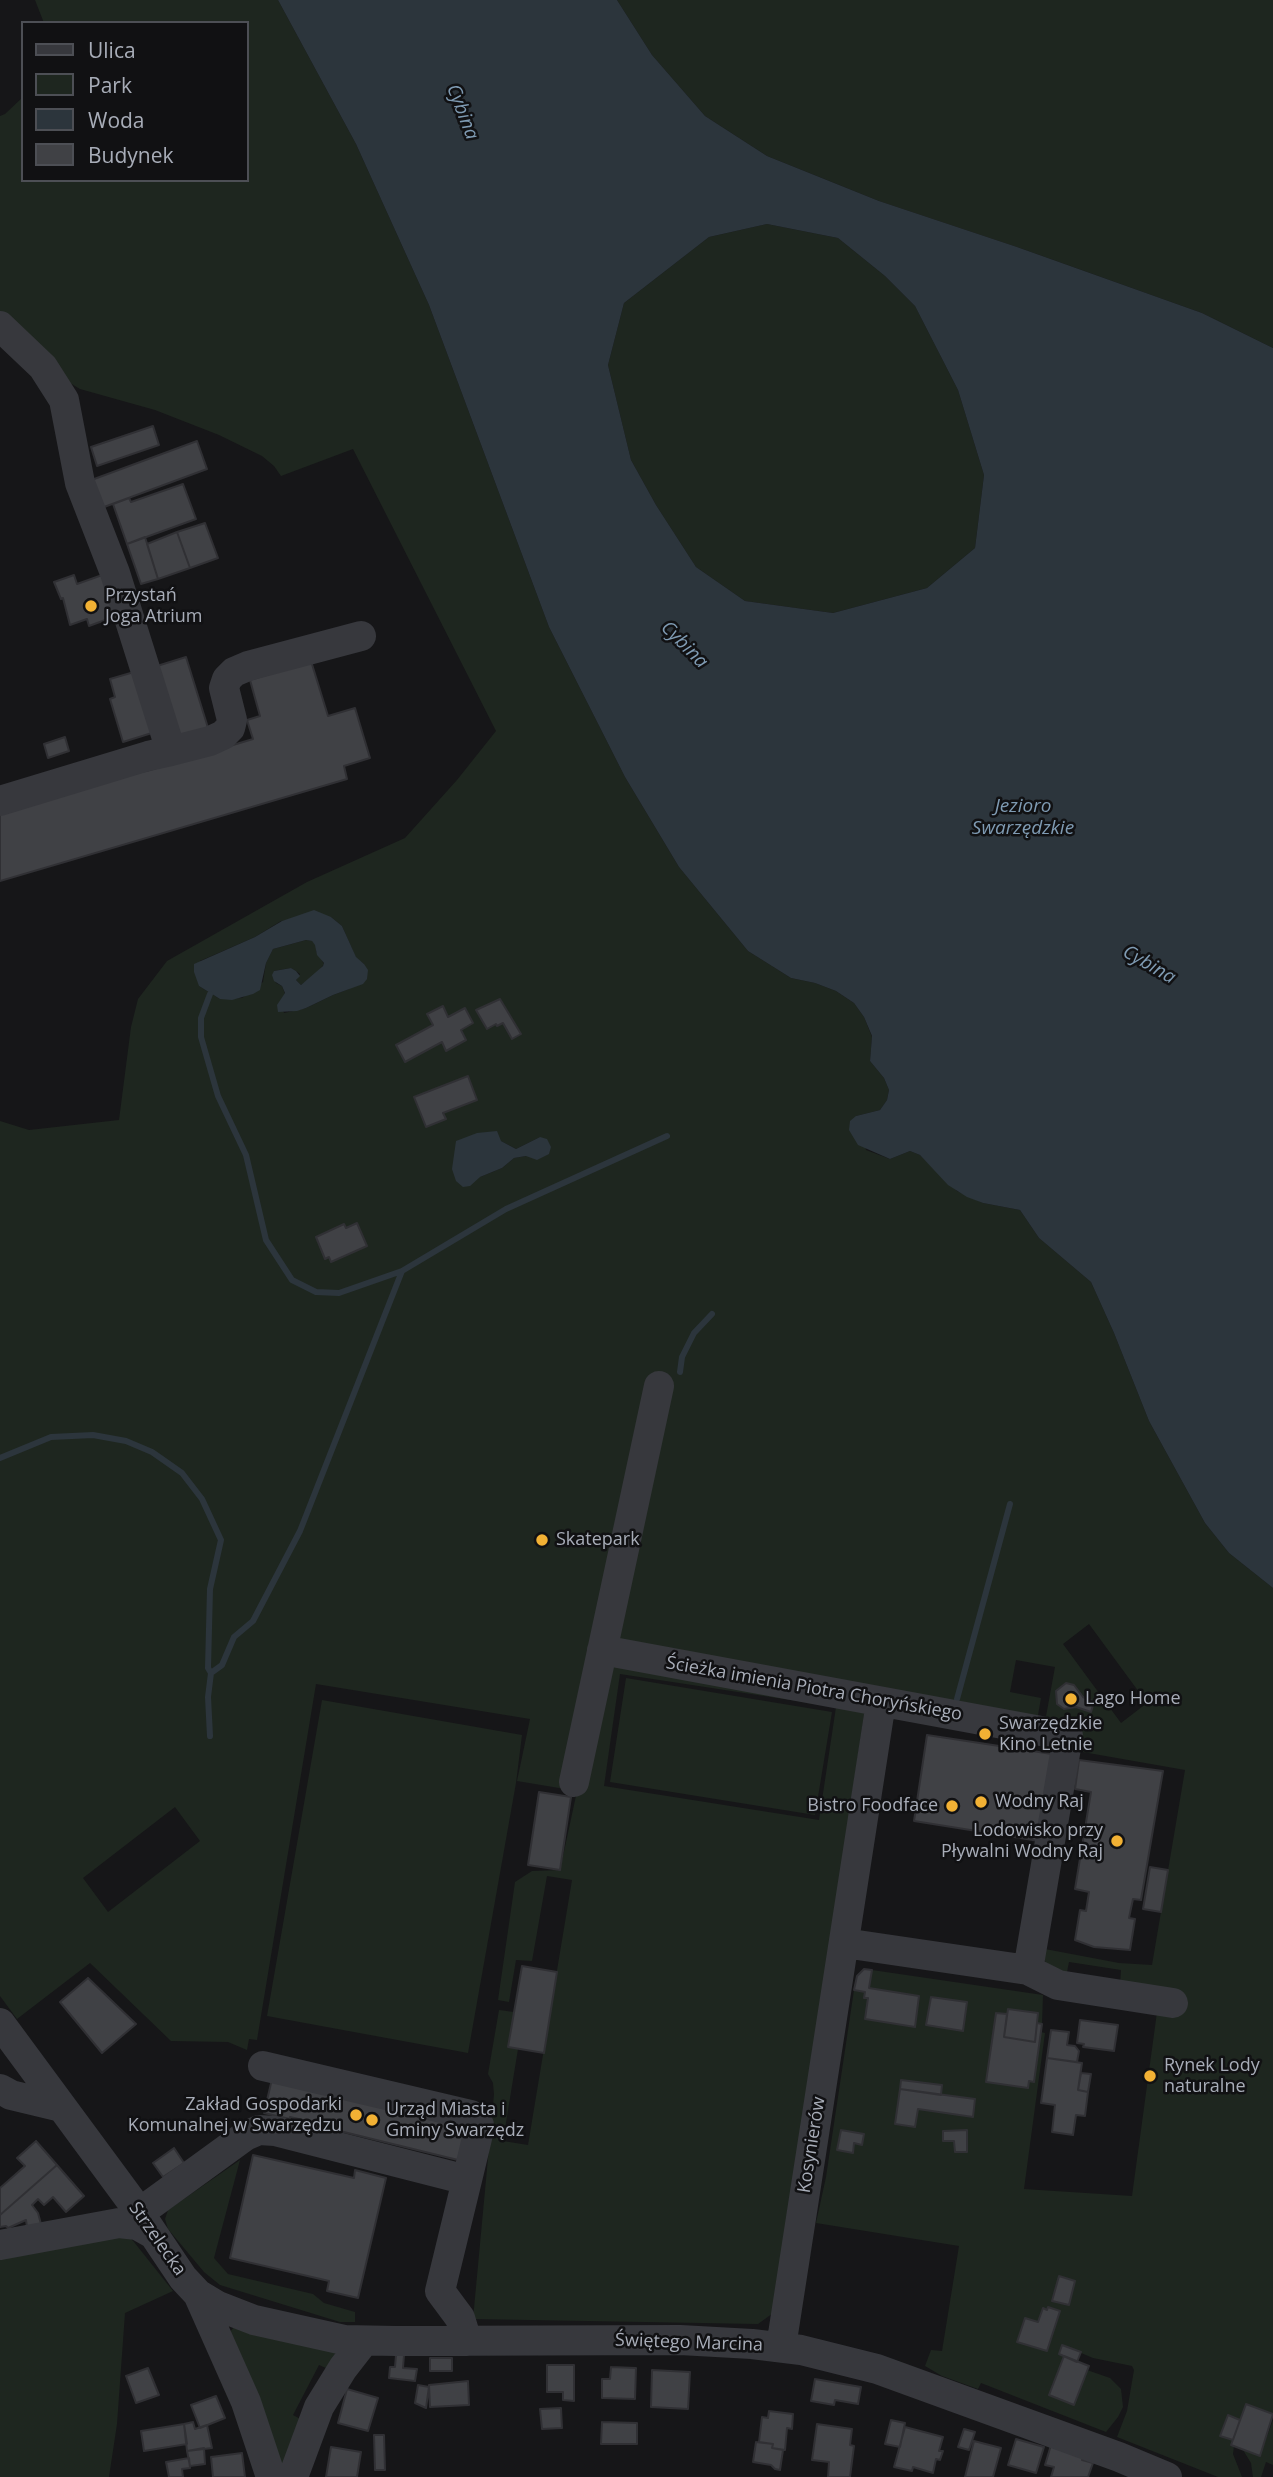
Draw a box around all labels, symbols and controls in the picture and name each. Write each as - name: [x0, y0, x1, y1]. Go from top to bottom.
- legend: [21, 21, 248, 182]
- text: Ulica: [88, 36, 136, 64]
- text: Park: [88, 71, 132, 99]
- water label: Cybina: [441, 81, 483, 143]
- text: Woda: [88, 106, 145, 134]
- text: Budynek: [88, 141, 174, 169]
- place label: Przystań Joga Atrium: [105, 585, 203, 628]
- marker: Przystań Joga Atrium: [83, 598, 99, 614]
- water label: Cybina: [656, 617, 712, 673]
- water label: Jezioro Swarzędzkie: [972, 796, 1074, 840]
- water label: Cybina: [1118, 941, 1180, 989]
- place label: Skatepark: [556, 1529, 640, 1551]
- marker: Skatepark: [534, 1532, 550, 1548]
- street label: Ścieżka imienia Piotra Choryńskiego: [664, 1652, 964, 1726]
- place label: Lago Home: [1085, 1688, 1181, 1710]
- marker: Lago Home: [1063, 1691, 1079, 1707]
- place label: Swarzędzkie Kino Letnie: [999, 1713, 1102, 1756]
- marker: Swarzędzkie Kino Letnie: [977, 1726, 993, 1742]
- place label: Wodny Raj: [995, 1791, 1084, 1813]
- marker: Wodny Raj: [973, 1794, 989, 1810]
- place label: Bistro Foodface: [807, 1795, 938, 1817]
- marker: Bistro Foodface: [944, 1798, 960, 1814]
- place label: Lodowisko przy Pływalni Wodny Raj: [941, 1820, 1103, 1862]
- marker: Lodowisko przy Pływalni Wodny Raj: [1109, 1833, 1125, 1849]
- place label: Rynek Lody naturalne: [1164, 2055, 1260, 2098]
- marker: Rynek Lody naturalne: [1142, 2068, 1158, 2084]
- place label: Zakład Gospodarki Komunalnej w Swarzędzu: [128, 2094, 342, 2136]
- street label: Kosynierów: [794, 2095, 830, 2195]
- place label: Urząd Miasta i Gminy Swarzędz: [386, 2099, 524, 2142]
- marker: Zakład Gospodarki Komunalnej w Swarzędzu: [348, 2107, 364, 2123]
- marker: Urząd Miasta i Gminy Swarzędz: [364, 2112, 380, 2128]
- street label: Strzelecka: [124, 2198, 190, 2280]
- street label: Świętego Marcina: [615, 2330, 763, 2356]

